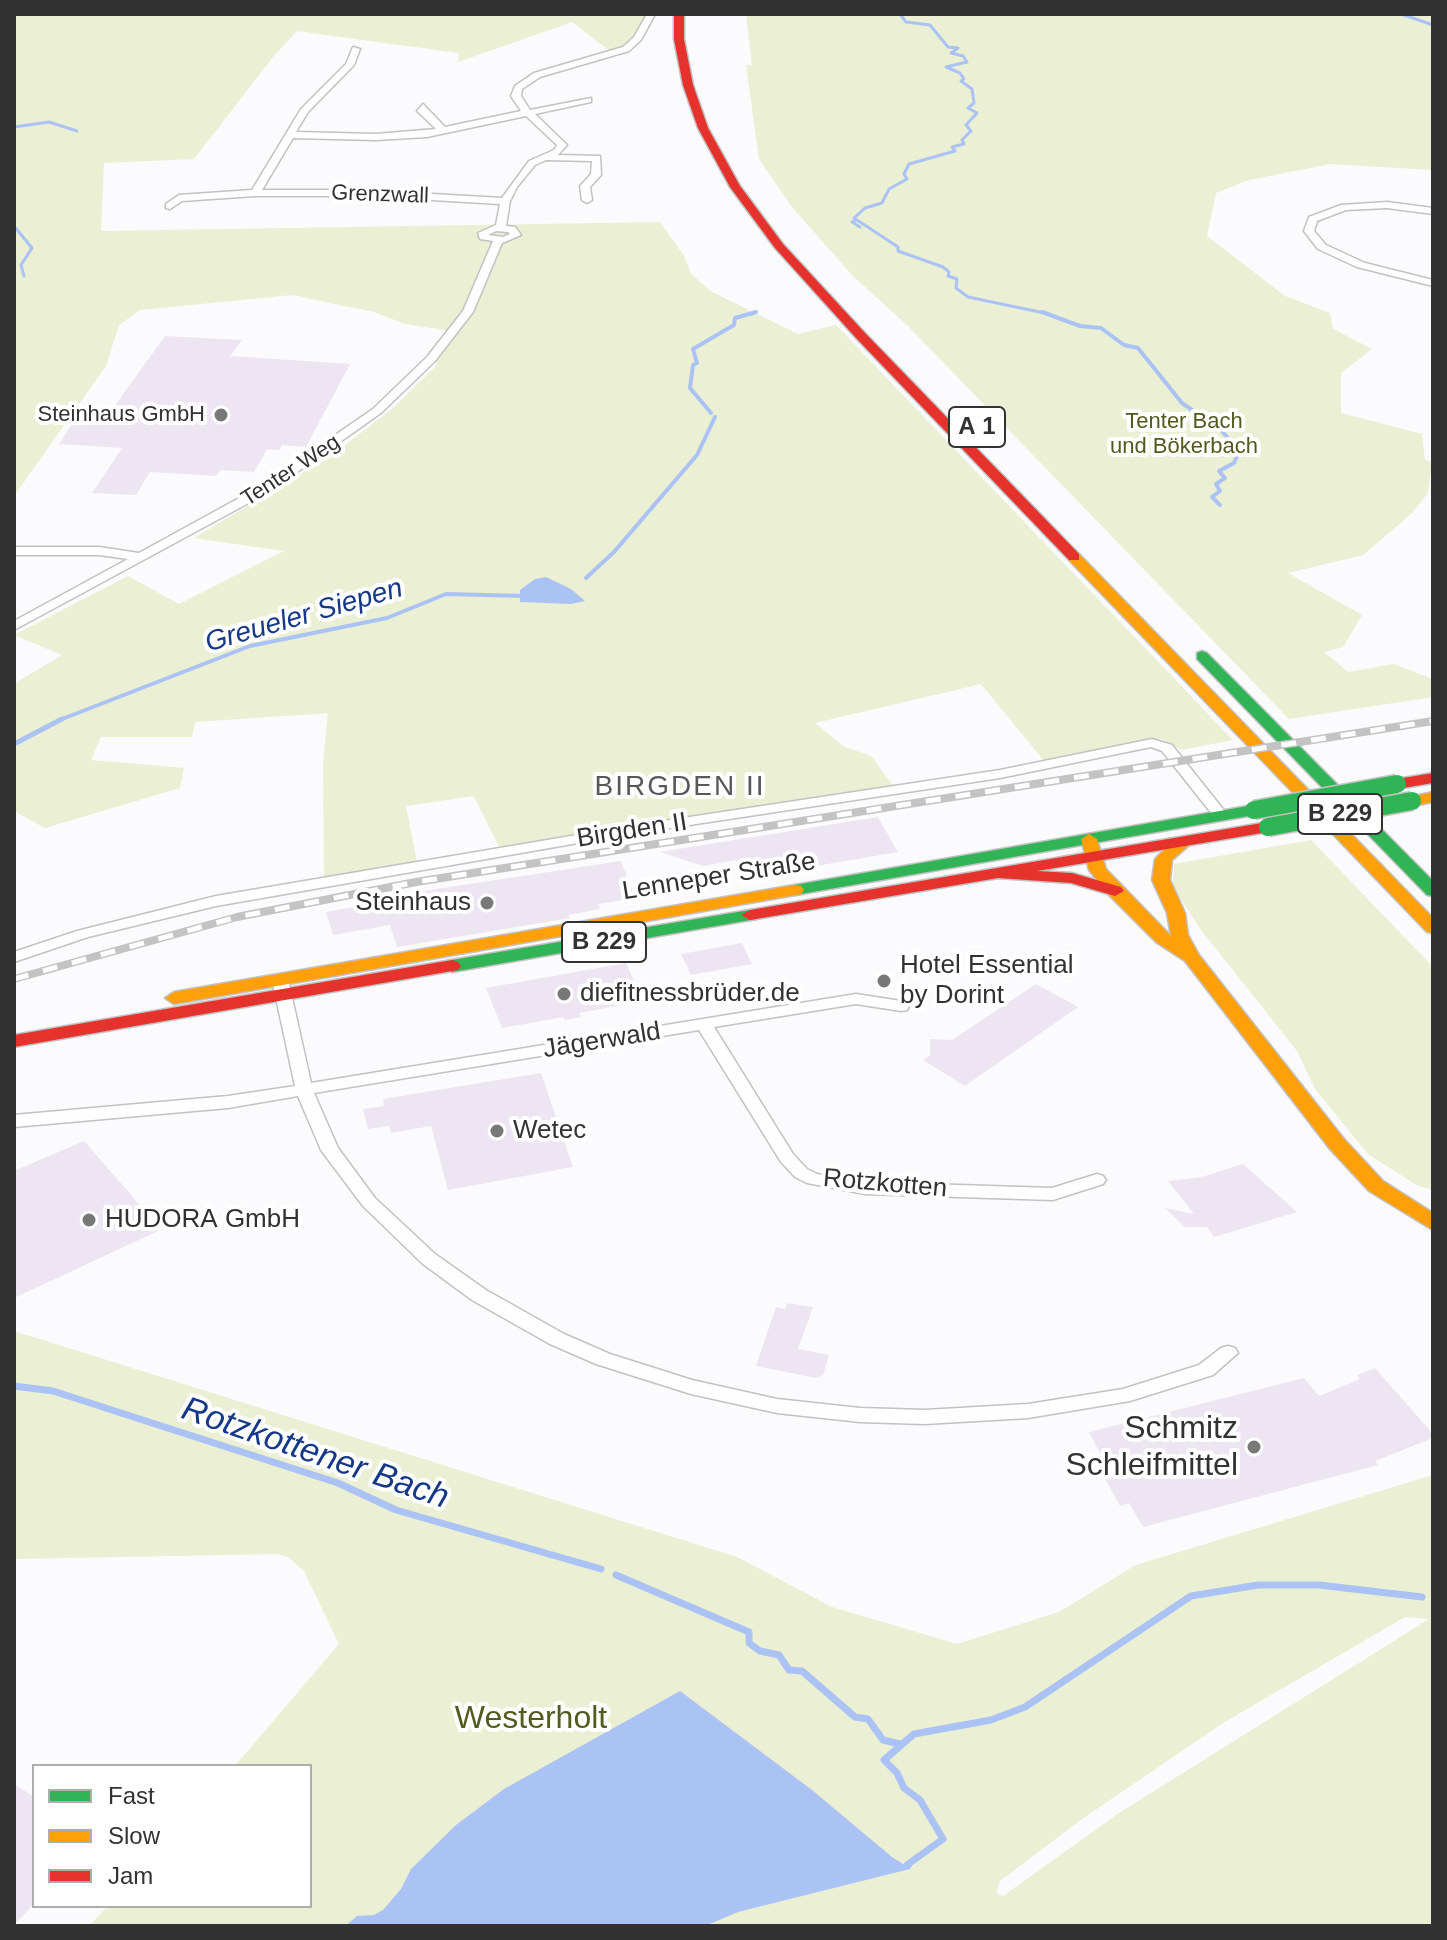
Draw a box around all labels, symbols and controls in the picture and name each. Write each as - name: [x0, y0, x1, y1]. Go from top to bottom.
- street label: Grenzwall: [331, 180, 429, 210]
- place label: Steinhaus GmbH: [37, 402, 205, 428]
- marker: Steinhaus GmbH: [212, 406, 230, 424]
- road number: A 1: [949, 407, 1005, 447]
- park label: Tenter Bach und Bökerbach: [1110, 409, 1258, 460]
- street label: Tenter Weg: [237, 429, 345, 513]
- water label: Greueler Siepen: [201, 572, 407, 660]
- district label: BIRGDEN II: [595, 770, 765, 804]
- road number: B 229: [1298, 794, 1382, 834]
- street label: Birgden II: [575, 807, 689, 855]
- street label: Lenneper Straße: [620, 846, 818, 908]
- place label: Steinhaus: [355, 887, 471, 919]
- marker: Steinhaus: [478, 894, 496, 912]
- road number: B 229: [562, 922, 646, 962]
- place label: Hotel Essential by Dorint: [900, 950, 1073, 1012]
- marker: Hotel Essential by Dorint: [875, 972, 893, 990]
- place label: diefitnessbrüder.de: [580, 978, 800, 1010]
- marker: diefitnessbrüder.de: [555, 985, 573, 1003]
- street label: Jägerwald: [541, 1016, 663, 1066]
- place label: Wetec: [513, 1115, 586, 1147]
- marker: Wetec: [488, 1122, 506, 1140]
- street label: Rotzkotten: [822, 1163, 948, 1205]
- place label: HUDORA GmbH: [105, 1204, 300, 1236]
- marker: HUDORA GmbH: [80, 1211, 98, 1229]
- water label: Rotzkottener Bach: [176, 1389, 454, 1519]
- place label: Schmitz Schleifmittel: [1066, 1410, 1238, 1485]
- marker: Schmitz Schleifmittel: [1245, 1438, 1263, 1456]
- park label: Westerholt: [455, 1700, 607, 1738]
- legend: [32, 1764, 312, 1908]
- text: Fast: [108, 1782, 155, 1809]
- text: Slow: [108, 1822, 160, 1849]
- text: Jam: [108, 1862, 153, 1889]

